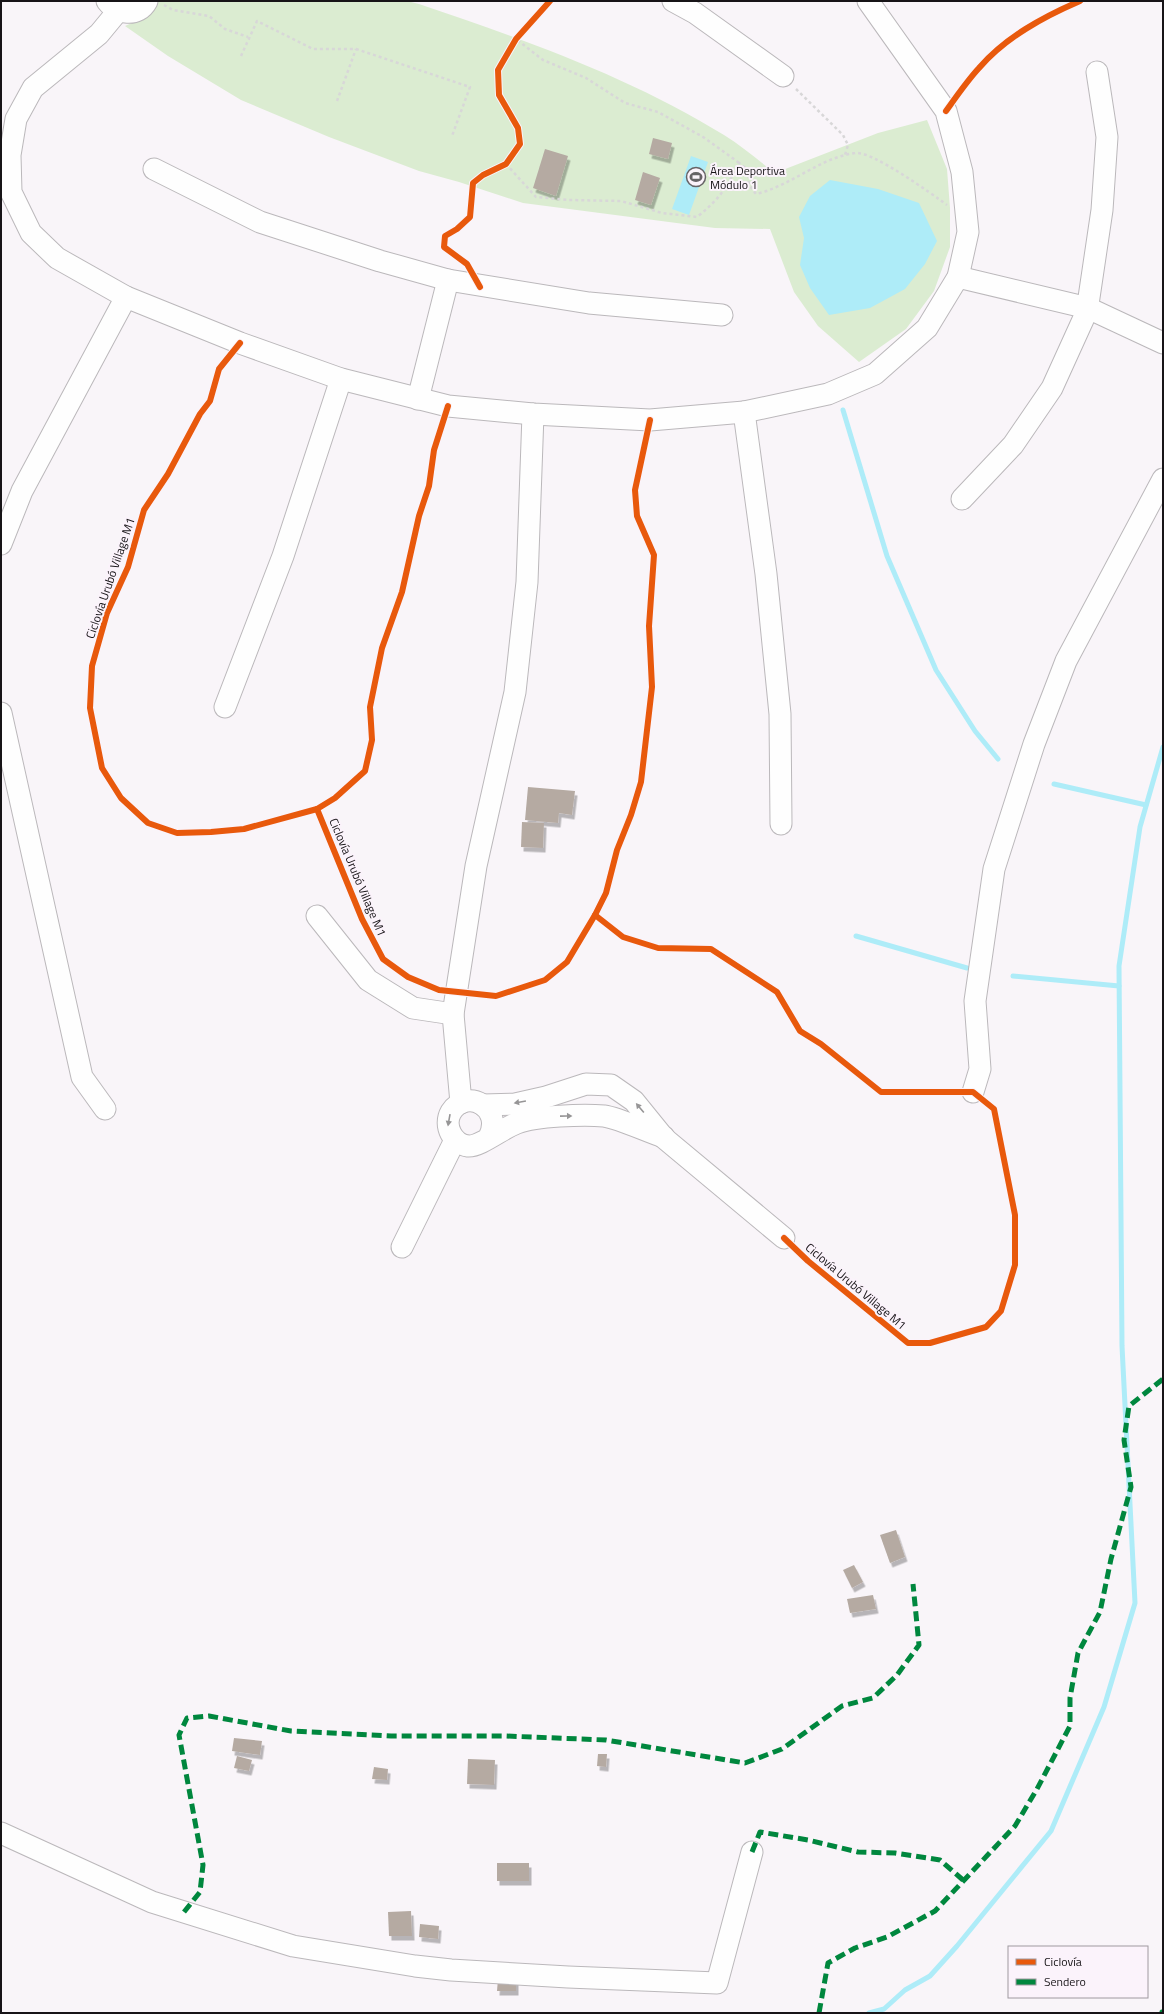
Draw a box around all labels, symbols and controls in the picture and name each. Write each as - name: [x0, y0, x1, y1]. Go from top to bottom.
- place label: Área Deportiva Módulo 1: [710, 161, 785, 194]
- sports icon: Área Deportiva Módulo 1: [685, 166, 707, 188]
- street label: Ciclovía Urubó Village M1: [80, 515, 140, 641]
- street label: Ciclovía Urubó Village M1: [324, 815, 392, 939]
- one-way arrow: [514, 1100, 527, 1106]
- one-way arrow: [635, 1102, 644, 1113]
- one-way arrow: [560, 1113, 572, 1120]
- one-way arrow: [446, 1114, 452, 1126]
- street label: Ciclovía Urubó Village M1: [801, 1238, 911, 1334]
- legend: [1008, 1946, 1148, 1998]
- text: Ciclovía: [1044, 1952, 1082, 1971]
- text: Sendero: [1044, 1972, 1086, 1991]

